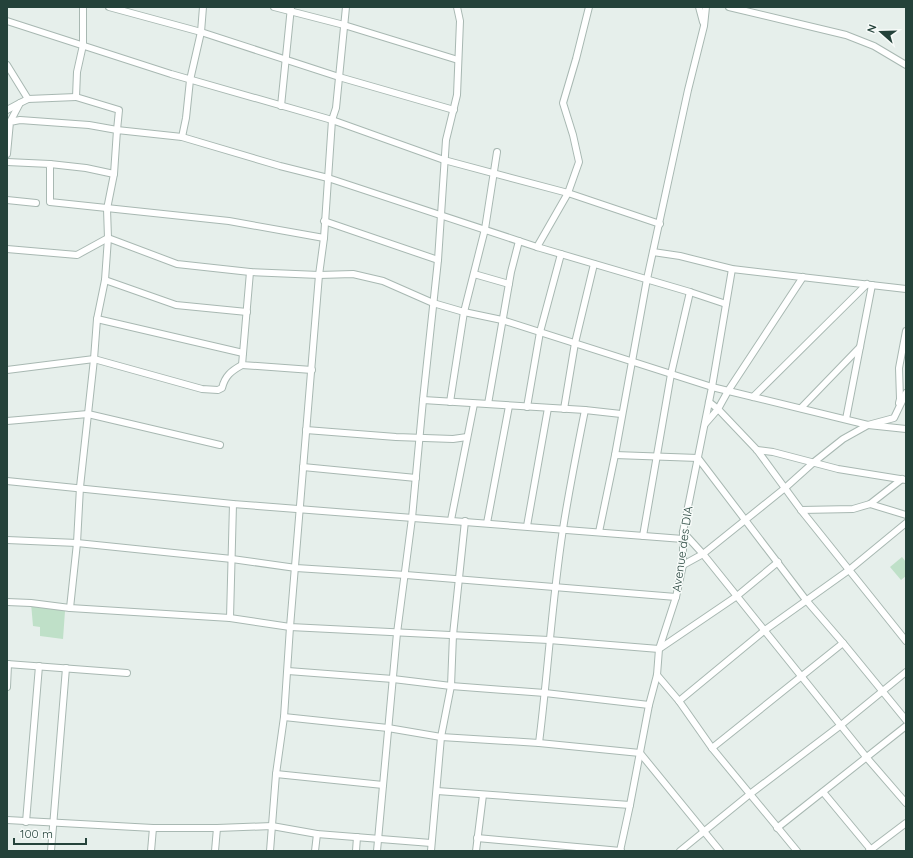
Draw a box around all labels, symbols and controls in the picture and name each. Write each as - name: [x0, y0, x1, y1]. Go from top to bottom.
- north arrow: [861, 12, 901, 52]
- text: N: [864, 22, 880, 35]
- street label: Avenue des DIA: [669, 505, 695, 593]
- scale bar: [14, 820, 86, 846]
- text: 100 m: [20, 826, 53, 841]

